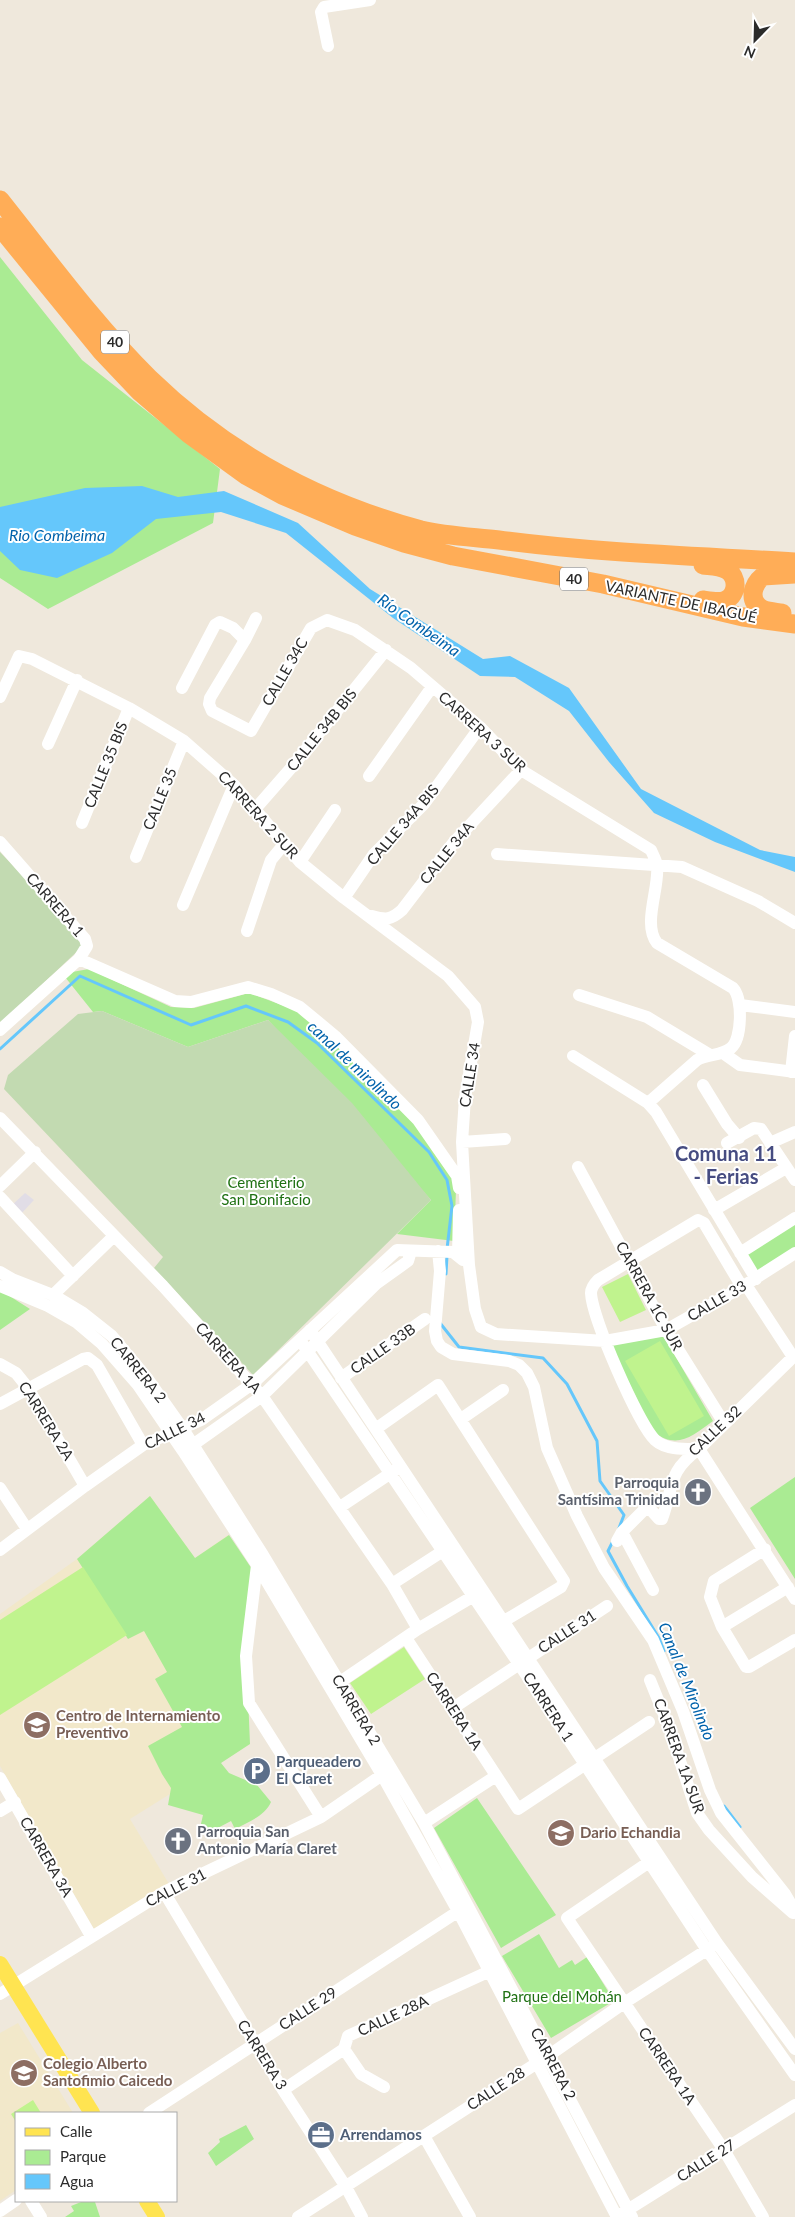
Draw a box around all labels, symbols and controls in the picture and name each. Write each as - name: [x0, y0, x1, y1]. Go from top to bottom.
- north arrow: [730, 15, 780, 65]
- text: N: [741, 42, 758, 62]
- road number: 40: [101, 331, 129, 354]
- water label: Rio Combeima: [9, 525, 105, 544]
- road number: 40: [560, 568, 588, 590]
- street label: VARIANTE DE IBAGUÉ: [604, 576, 759, 626]
- water label: Río Combeima: [374, 589, 464, 660]
- street label: CALLE 34C: [257, 634, 311, 709]
- street label: CALLE 34B BIS: [282, 684, 360, 774]
- street label: CARRERA 3 SUR: [435, 687, 531, 776]
- street label: CALLE 35 BIS: [80, 719, 131, 810]
- street label: CALLE 35: [138, 765, 180, 832]
- street label: CARRERA 2 SUR: [215, 767, 303, 862]
- street label: CALLE 34A BIS: [362, 780, 442, 868]
- street label: CALLE 34A: [415, 817, 478, 887]
- street label: CARRERA 1: [23, 869, 89, 940]
- water label: canal de mirolindo: [304, 1016, 406, 1113]
- street label: CALLE 34: [455, 1041, 483, 1109]
- district label: Comuna 11 - Ferias: [675, 1141, 777, 1188]
- park label: Cementerio San Bonifacio: [221, 1173, 311, 1208]
- street label: CARRERA 1C SUR: [613, 1238, 688, 1354]
- street label: CALLE 33: [684, 1276, 749, 1324]
- street label: CARRERA 1A: [192, 1318, 266, 1397]
- street label: CALLE 33B: [346, 1319, 418, 1377]
- street label: CARRERA 2: [107, 1333, 171, 1406]
- street label: CARRERA 2A: [16, 1378, 79, 1464]
- street label: CALLE 32: [684, 1401, 744, 1459]
- street label: CALLE 34: [141, 1408, 208, 1453]
- place label: Parroquia Santísima Trinidad: [558, 1473, 679, 1508]
- church icon: Parroquia Santísima Trinidad: [683, 1477, 713, 1507]
- street label: CALLE 31: [534, 1606, 599, 1657]
- water label: Canal de Mirolindo: [655, 1619, 720, 1742]
- street label: CARRERA 1A: [423, 1668, 487, 1754]
- street label: CARRERA 1: [520, 1668, 578, 1745]
- street label: CARRERA 2: [329, 1671, 385, 1748]
- street label: CARRERA 1A SUR: [651, 1696, 709, 1816]
- place label: Centro de Internamiento Preventivo: [56, 1706, 221, 1741]
- school or university icon: Centro de Internamiento Preventivo: [22, 1710, 52, 1740]
- place label: Parqueadero El Claret: [276, 1752, 362, 1787]
- parking icon: Parqueadero El Claret: [242, 1756, 272, 1786]
- street label: CARRERA 3A: [17, 1813, 77, 1900]
- school or university icon: Dario Echandia: [546, 1818, 576, 1848]
- place label: Parroquia San Antonio María Claret: [196, 1822, 337, 1857]
- place label: Dario Echandia: [580, 1823, 681, 1841]
- church icon: Parroquia San Antonio María Claret: [163, 1826, 193, 1856]
- street label: CALLE 31: [142, 1864, 209, 1910]
- street label: CALLE 29: [275, 1983, 340, 2034]
- park label: Parque del Mohán: [502, 1987, 622, 2005]
- street label: CALLE 28A: [354, 1991, 431, 2039]
- street label: CARRERA 3: [234, 2016, 291, 2093]
- street label: CARRERA 1A: [635, 2023, 701, 2108]
- street label: CARRERA 2: [527, 2024, 580, 2103]
- place label: Colegio Alberto Santofimio Caicedo: [43, 2054, 173, 2089]
- school or university icon: Colegio Alberto Santofimio Caicedo: [9, 2058, 39, 2088]
- street label: CALLE 28: [463, 2063, 528, 2114]
- legend: [15, 2112, 178, 2202]
- office icon: Arrendamos: [306, 2120, 336, 2150]
- text: Calle: [60, 2122, 93, 2140]
- place label: Arrendamos: [339, 2125, 422, 2143]
- street label: CALLE 27: [673, 2135, 738, 2185]
- text: Parque: [60, 2147, 106, 2165]
- text: Agua: [60, 2172, 94, 2190]

